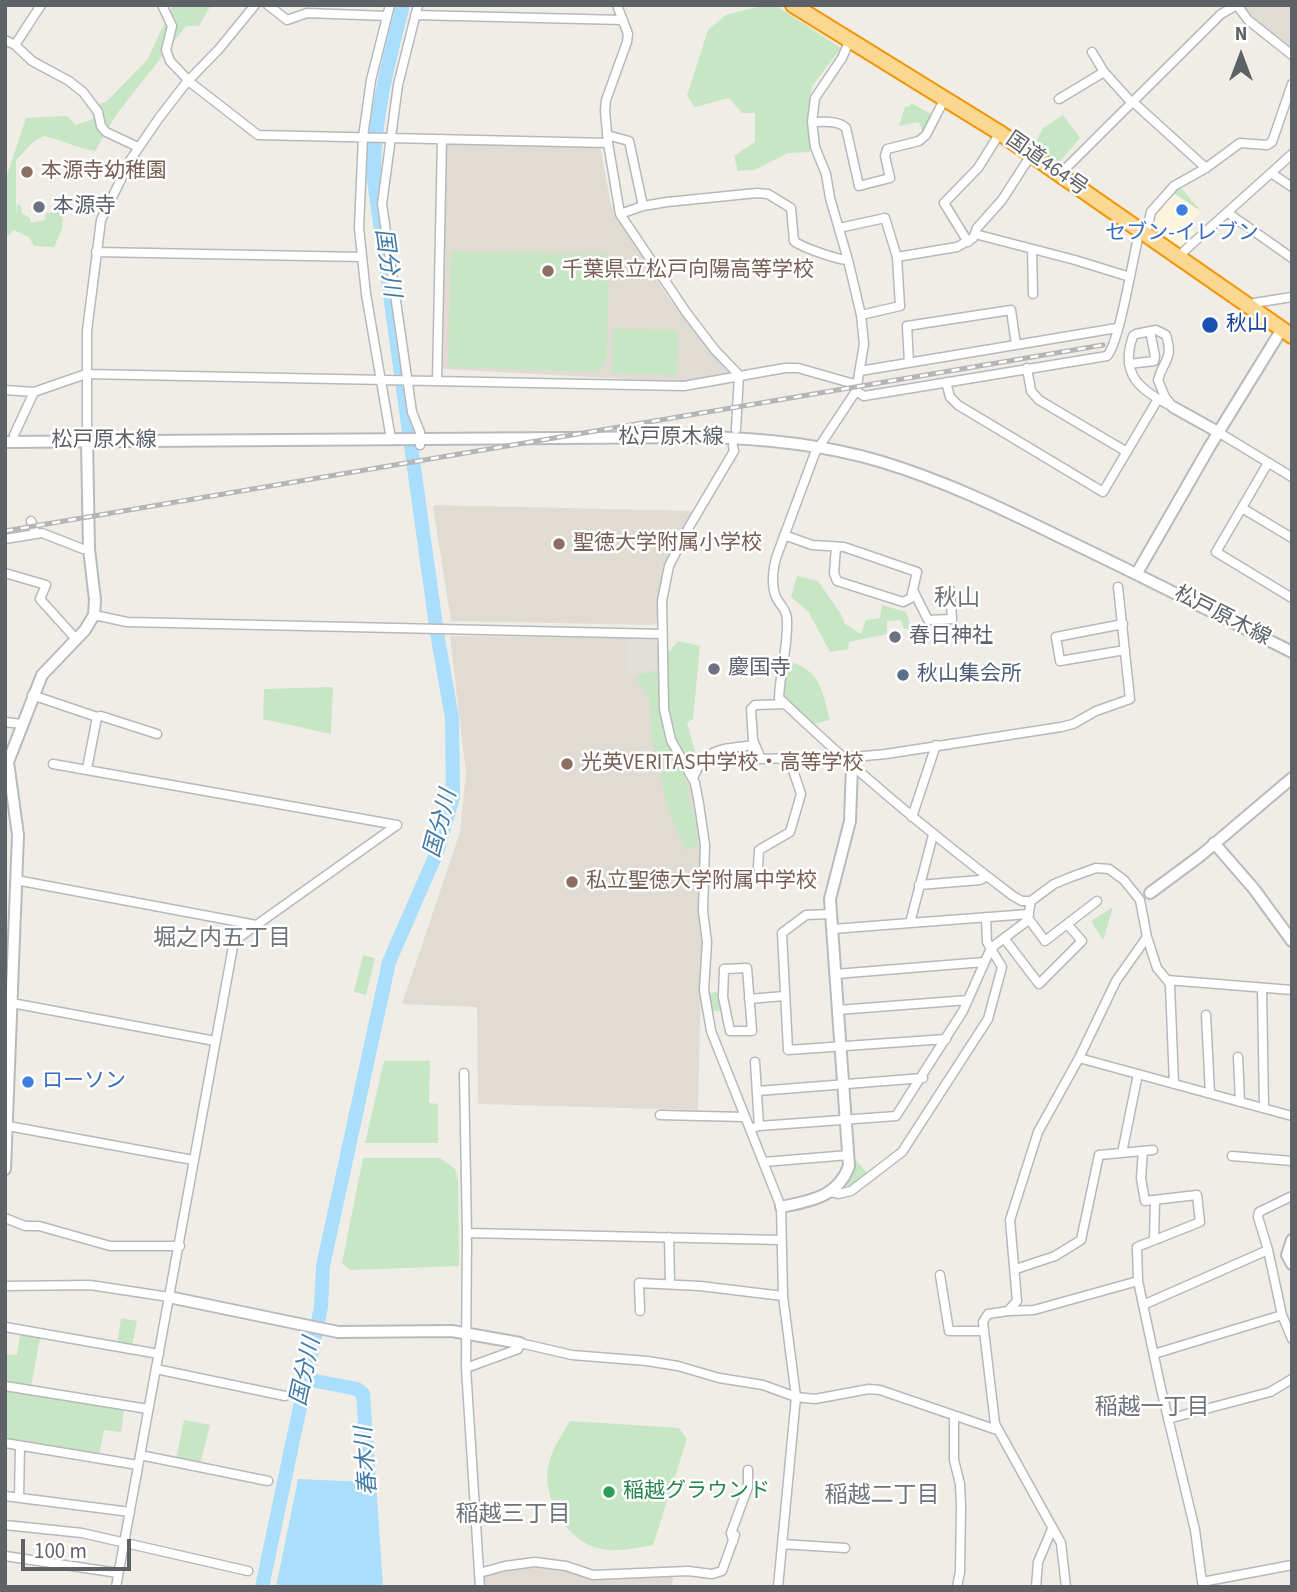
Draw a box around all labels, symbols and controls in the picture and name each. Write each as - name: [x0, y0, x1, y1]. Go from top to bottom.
- north arrow: [1206, 21, 1276, 91]
- text: N: [1235, 21, 1247, 48]
- street label: 国道464号: [1000, 128, 1092, 202]
- place label: 本源寺幼稚園: [41, 159, 167, 185]
- marker: 本源寺幼稚園: [19, 164, 35, 180]
- place label: 本源寺: [53, 194, 116, 220]
- marker: 本源寺: [31, 199, 47, 215]
- marker: セブン-イレブン: [1174, 202, 1190, 218]
- place label: セブン-イレブン: [1105, 221, 1259, 247]
- water label: 国分川: [368, 227, 404, 299]
- place label: 千葉県立松戸向陽高等学校: [562, 258, 814, 284]
- marker: 千葉県立松戸向陽高等学校: [540, 263, 556, 279]
- place label: 秋山: [1226, 312, 1268, 338]
- marker: 秋山: [1200, 315, 1220, 335]
- street label: 松戸原木線: [619, 425, 723, 451]
- street label: 松戸原木線: [52, 428, 156, 454]
- place label: 聖徳大学附属小学校: [573, 531, 762, 557]
- marker: 聖徳大学附属小学校: [551, 536, 567, 552]
- street label: 松戸原木線: [1170, 582, 1274, 652]
- district label: 秋山: [934, 586, 980, 614]
- place label: 春日神社: [909, 624, 993, 650]
- marker: 春日神社: [887, 629, 903, 645]
- place label: 慶国寺: [728, 656, 791, 682]
- marker: 慶国寺: [706, 661, 722, 677]
- place label: 秋山集会所: [917, 662, 1022, 688]
- marker: 秋山集会所: [895, 667, 911, 683]
- place label: 光英VERITAS中学校・高等学校: [581, 751, 863, 777]
- marker: 光英VERITAS中学校・高等学校: [559, 756, 575, 772]
- water label: 国分川: [420, 787, 464, 861]
- place label: 私立聖徳大学附属中学校: [586, 869, 817, 895]
- marker: 私立聖徳大学附属中学校: [564, 874, 580, 890]
- district label: 堀之内五丁目: [153, 926, 291, 954]
- place label: ローソン: [42, 1069, 126, 1095]
- marker: ローソン: [20, 1074, 36, 1090]
- water label: 国分川: [286, 1335, 328, 1409]
- district label: 稲越一丁目: [1095, 1395, 1209, 1423]
- water label: 春木川: [352, 1426, 384, 1496]
- place label: 稲越グラウンド: [623, 1479, 770, 1505]
- district label: 稲越二丁目: [825, 1483, 939, 1511]
- marker: 稲越グラウンド: [601, 1484, 617, 1500]
- district label: 稲越三丁目: [456, 1502, 570, 1530]
- scale bar: [24, 1526, 135, 1570]
- text: 100 m: [34, 1536, 87, 1566]

